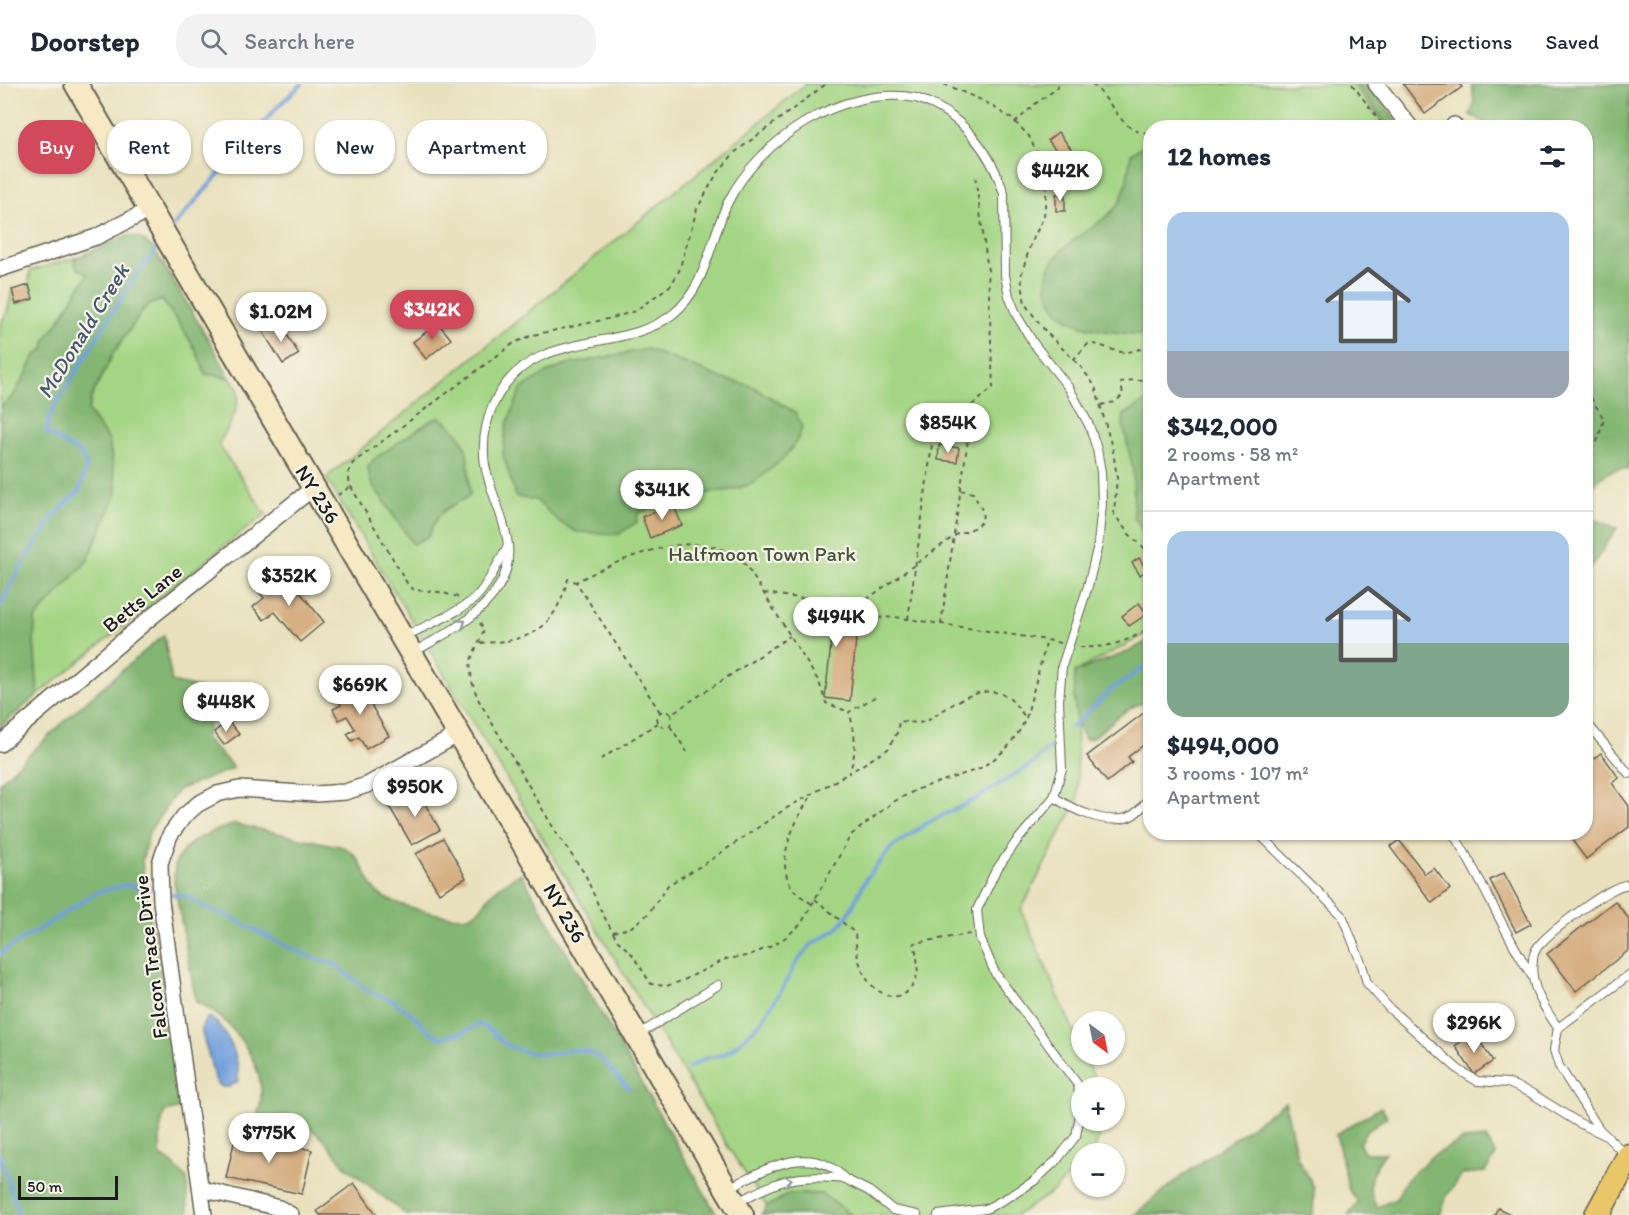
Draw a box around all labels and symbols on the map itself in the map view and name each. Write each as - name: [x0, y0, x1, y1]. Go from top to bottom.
- pin: $442K: [1018, 151, 1102, 202]
- water label: McDonald Creek: [31, 257, 136, 403]
- pin: $342K: [390, 290, 474, 341]
- pin: $1.02M: [232, 292, 330, 343]
- pin: $854K: [906, 403, 990, 454]
- street label: NY 236: [290, 460, 346, 528]
- pin: $341K: [620, 470, 704, 521]
- park label: Halfmoon Town Park: [668, 541, 856, 566]
- pin: $352K: [247, 556, 331, 607]
- street label: Betts Lane: [97, 558, 187, 638]
- pin: $494K: [794, 597, 878, 648]
- one-way arrow: [455, 619, 466, 630]
- pin: $669K: [318, 665, 402, 716]
- pin: $448K: [184, 682, 268, 733]
- pin: $950K: [373, 767, 457, 818]
- street label: Falcon Trace Drive: [128, 874, 172, 1040]
- street label: NY 236: [538, 879, 592, 947]
- pin: $296K: [1432, 1003, 1516, 1054]
- north arrow: [1071, 1011, 1125, 1065]
- pin: $775K: [227, 1113, 311, 1164]
- scale bar: [18, 1173, 118, 1200]
- one-way arrow: [782, 1174, 792, 1187]

